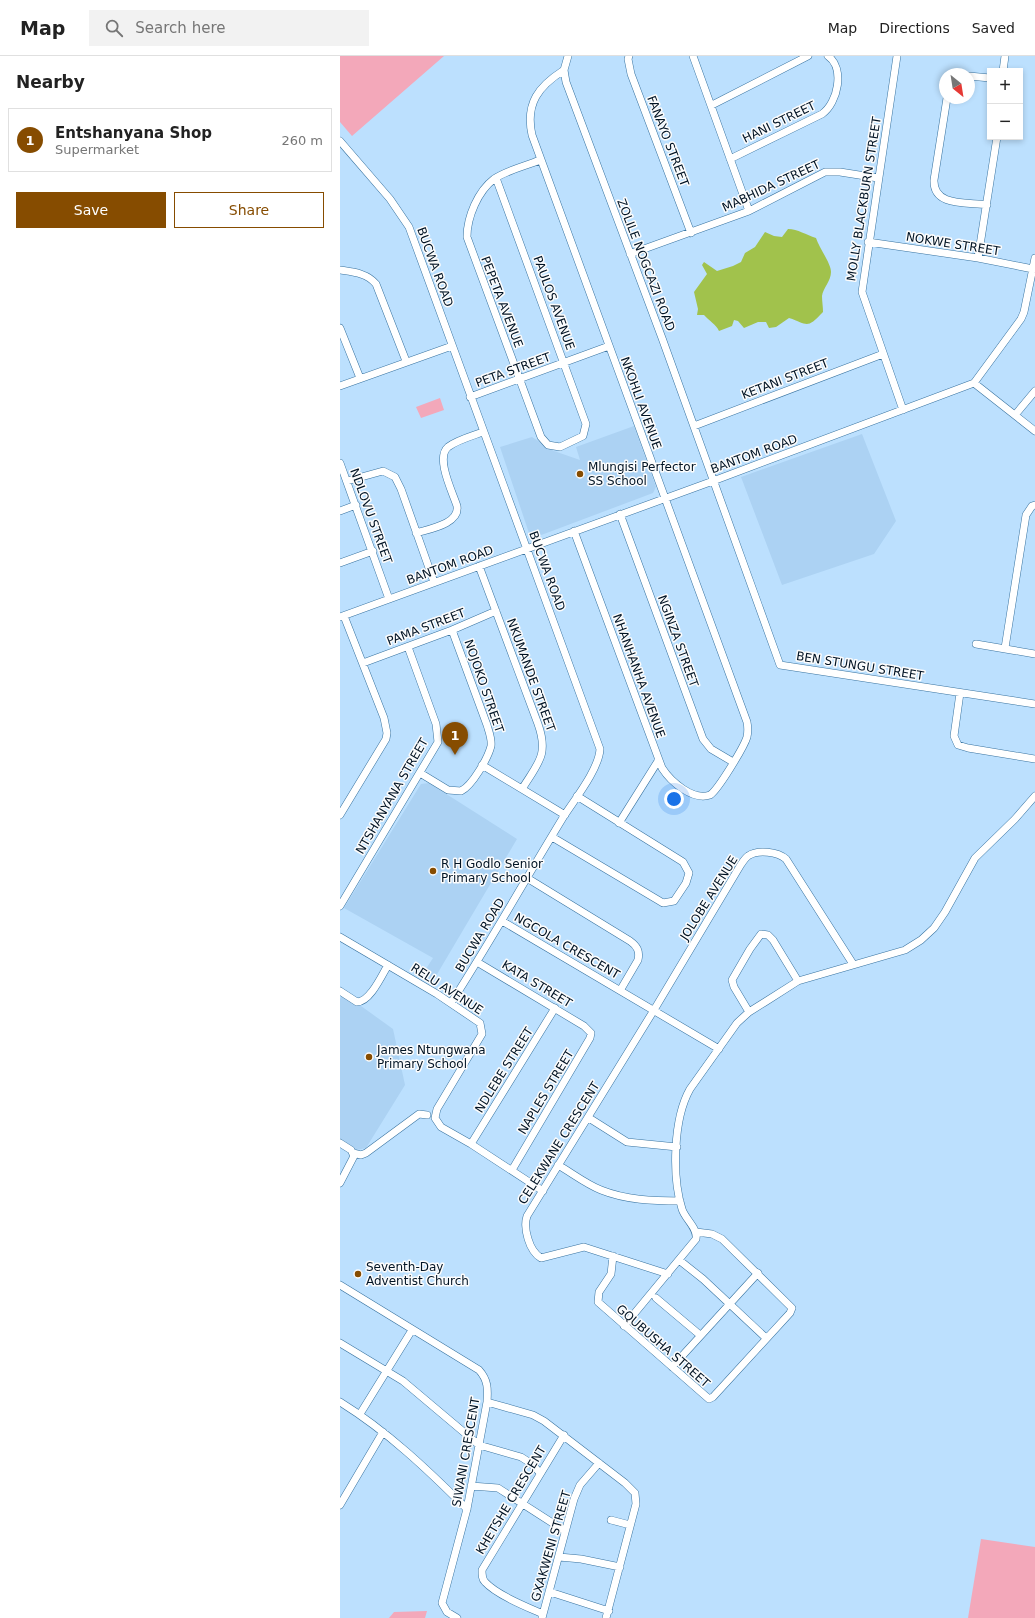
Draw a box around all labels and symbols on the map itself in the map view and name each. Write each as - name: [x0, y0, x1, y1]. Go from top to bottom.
- north arrow: [939, 68, 975, 104]
- street label: FANAYO STREET: [644, 94, 692, 189]
- street label: HANI STREET: [740, 98, 818, 146]
- street label: MOLLY BLACKBURN STREET: [844, 115, 884, 282]
- street label: MABHIDA STREET: [720, 157, 823, 215]
- street label: ZOLILE NOGCAZI ROAD: [614, 197, 678, 333]
- street label: BUCWA ROAD: [414, 225, 456, 309]
- street label: NOKWE STREET: [905, 230, 1002, 258]
- street label: PEPETA AVENUE: [478, 254, 526, 350]
- street label: PAULOS AVENUE: [530, 254, 578, 352]
- street label: PETA STREET: [473, 350, 553, 390]
- street label: NKOHLI AVENUE: [618, 355, 664, 451]
- street label: KETANI STREET: [739, 356, 831, 402]
- street label: BANTOM ROAD: [709, 432, 799, 476]
- place label: Mlungisi Perfector SS School: [588, 460, 696, 488]
- street label: NDLOVU STREET: [347, 466, 395, 566]
- marker: Mlungisi Perfector SS School: [575, 469, 585, 479]
- street label: BUCWA ROAD: [526, 529, 568, 613]
- street label: BANTOM ROAD: [405, 543, 495, 587]
- street label: NGINZA STREET: [655, 593, 701, 690]
- street label: PAMA STREET: [385, 605, 468, 648]
- street label: NHANHANHA AVENUE: [610, 612, 668, 740]
- street label: NKUMANDE STREET: [504, 617, 558, 734]
- street label: NOJOKO STREET: [461, 638, 507, 735]
- street label: BEN STUNGU STREET: [795, 649, 925, 683]
- pin: 1: [442, 722, 468, 755]
- street label: NTSHANYANA STREET: [353, 735, 431, 856]
- your location: [664, 789, 684, 809]
- street label: JOLOBE AVENUE: [677, 853, 741, 944]
- place label: R H Godlo Senior Primary School: [441, 857, 543, 885]
- marker: R H Godlo Senior Primary School: [428, 866, 438, 876]
- street label: BUCWA ROAD: [452, 896, 508, 974]
- street label: NGCOLA CRESCENT: [512, 910, 623, 982]
- street label: KATA STREET: [499, 958, 575, 1011]
- street label: RELU AVENUE: [408, 960, 486, 1018]
- street label: NDLEBE STREET: [472, 1024, 536, 1115]
- place label: James Ntungwana Primary School: [376, 1043, 486, 1071]
- street label: NAPLES STREET: [515, 1047, 577, 1137]
- marker: James Ntungwana Primary School: [364, 1052, 374, 1062]
- street label: CELEKWANE CRESCENT: [516, 1079, 603, 1207]
- place label: Seventh-Day Adventist Church: [366, 1260, 469, 1288]
- marker: Seventh-Day Adventist Church: [353, 1269, 363, 1279]
- street label: GQUBUSHA STREET: [614, 1302, 713, 1391]
- street label: SIWANI CRESCENT: [449, 1395, 483, 1508]
- street label: KHETSHE CRESCENT: [473, 1443, 549, 1557]
- street label: GXAKWENI STREET: [528, 1488, 574, 1603]

